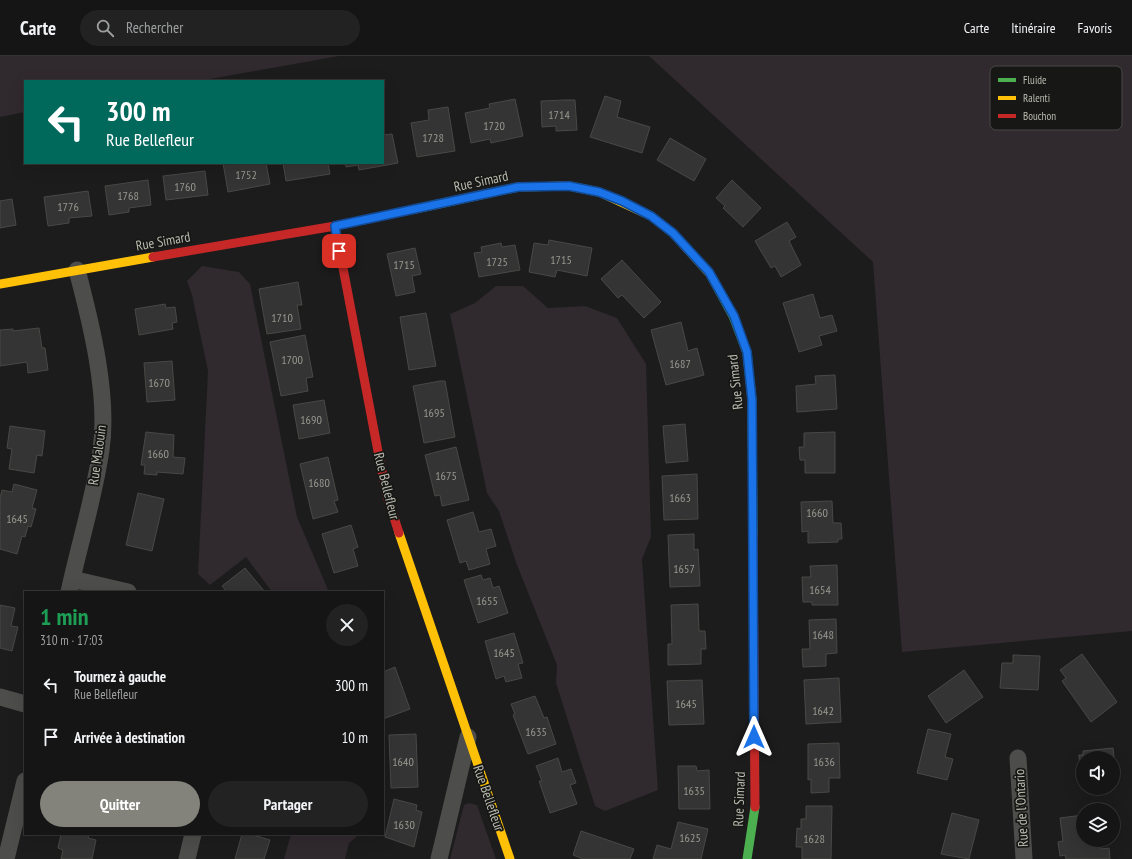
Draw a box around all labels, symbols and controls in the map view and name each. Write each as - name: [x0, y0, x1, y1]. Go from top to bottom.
- search box: [80, 10, 360, 46]
- text: Carte: [20, 16, 56, 40]
- icon: search: [94, 17, 116, 39]
- text: Rechercher: [126, 18, 183, 37]
- text: Carte: [964, 19, 989, 37]
- text: Itinéraire: [1011, 19, 1056, 37]
- text: Favoris: [1078, 19, 1112, 37]
- legend: [990, 66, 1122, 130]
- text: Fluide: [1023, 73, 1047, 87]
- text: Ralenti: [1023, 91, 1050, 105]
- text: 300 m: [106, 92, 170, 129]
- icon: left: [40, 96, 92, 148]
- house number: 1714: [548, 107, 570, 122]
- text: Bouchon: [1023, 109, 1056, 123]
- house number: 1720: [483, 118, 505, 133]
- text: Rue Bellefleur: [106, 128, 194, 151]
- house number: 1728: [422, 130, 444, 145]
- street label: Rue Simard: [452, 166, 510, 196]
- house number: 1752: [235, 167, 257, 182]
- house number: 1760: [174, 179, 196, 194]
- house number: 1768: [117, 188, 139, 203]
- house number: 1776: [57, 199, 79, 214]
- street label: Rue Simard: [134, 227, 192, 255]
- pin: [322, 234, 356, 268]
- icon: arrive: [328, 240, 350, 262]
- house number: 1715: [550, 252, 572, 267]
- house number: 1725: [486, 254, 508, 269]
- house number: 1715: [393, 257, 415, 272]
- house number: 1710: [271, 310, 293, 325]
- house number: 1700: [281, 352, 303, 367]
- street label: Rue Simard: [723, 354, 747, 410]
- house number: 1687: [669, 356, 691, 371]
- house number: 1670: [148, 375, 170, 390]
- house number: 1695: [423, 405, 445, 420]
- house number: 1690: [300, 412, 322, 427]
- street label: Rue Malouin: [84, 424, 110, 486]
- house number: 1660: [147, 446, 169, 461]
- street label: Rue Bellefleur: [370, 451, 404, 522]
- house number: 1675: [435, 468, 457, 483]
- house number: 1680: [308, 475, 330, 490]
- house number: 1663: [669, 490, 691, 505]
- house number: 1660: [806, 505, 828, 520]
- house number: 1645: [6, 511, 28, 526]
- house number: 1657: [673, 561, 695, 576]
- house number: 1654: [809, 582, 831, 597]
- house number: 1655: [476, 593, 498, 608]
- text: 1 min: [40, 601, 88, 632]
- button: close: [326, 604, 368, 646]
- house number: 1648: [812, 627, 834, 642]
- text: 310 m · 17:03: [40, 632, 103, 649]
- house number: 1645: [493, 645, 515, 660]
- text: Tournez à gauche: [74, 667, 166, 686]
- icon: left: [40, 674, 62, 696]
- text: 300 m: [335, 676, 368, 695]
- text: Rue Bellefleur: [74, 686, 138, 703]
- house number: 1645: [675, 696, 697, 711]
- house number: 1642: [812, 703, 834, 718]
- position arrow: [733, 716, 775, 758]
- house number: 1635: [525, 724, 547, 739]
- icon: arrive: [40, 726, 62, 748]
- text: Arrivée à destination: [74, 728, 185, 747]
- text: 10 m: [342, 728, 368, 747]
- map controls: [1076, 751, 1120, 847]
- button: sound: [1076, 751, 1120, 795]
- house number: 1640: [392, 754, 414, 769]
- house number: 1636: [813, 754, 835, 769]
- street label: Rue Bellefleur: [469, 763, 509, 833]
- street label: Rue de l'Ontario: [1010, 769, 1032, 847]
- street label: Rue Simard: [729, 771, 749, 827]
- button: Quitter: [40, 781, 200, 827]
- button: Partager: [208, 781, 368, 827]
- house number: 1635: [683, 783, 705, 798]
- button: layers: [1076, 803, 1120, 847]
- house number: 1630: [393, 817, 415, 832]
- house number: 1625: [679, 830, 701, 845]
- house number: 1628: [803, 831, 825, 846]

